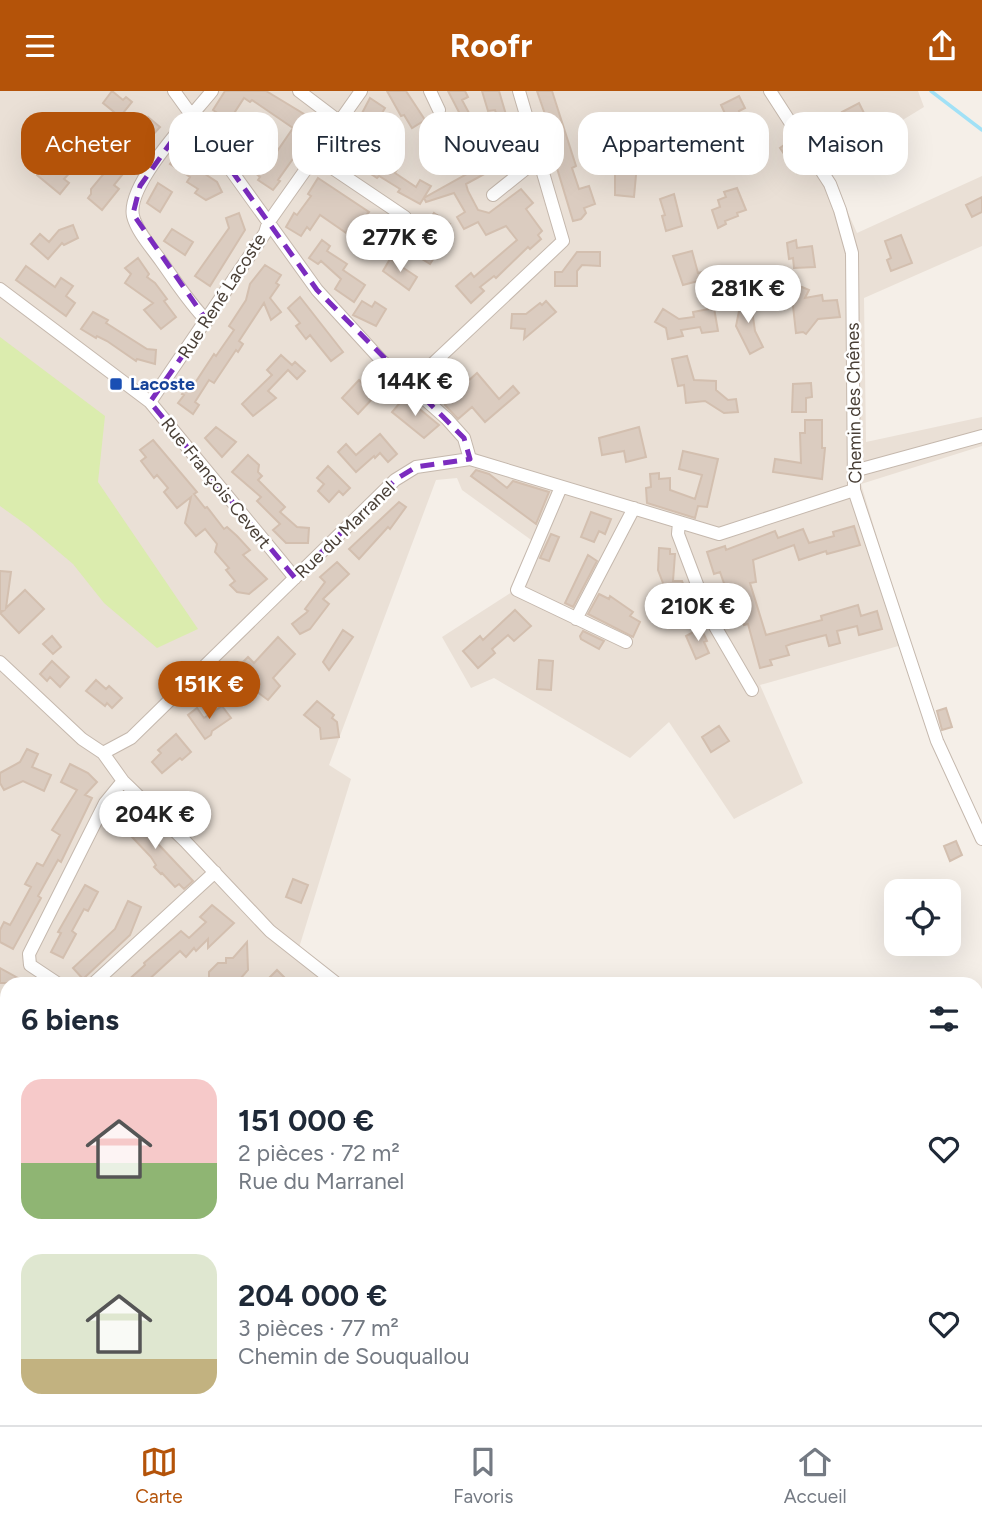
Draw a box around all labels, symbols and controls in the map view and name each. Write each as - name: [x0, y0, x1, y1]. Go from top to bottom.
- icon: menu: [21, 27, 59, 65]
- text: Roofr: [450, 27, 532, 65]
- icon: share: [923, 27, 961, 65]
- chip: Acheter: [21, 112, 155, 175]
- chip: Louer: [169, 112, 278, 175]
- chip: Filtres: [292, 112, 405, 175]
- chip: Nouveau: [419, 112, 564, 175]
- chip: Appartement: [578, 112, 769, 175]
- chip: Maison: [783, 112, 908, 175]
- pin: 277K €: [343, 215, 457, 274]
- text: 277K €: [362, 223, 438, 251]
- street label: Rue René Lacoste: [173, 229, 271, 363]
- pin: 281K €: [691, 265, 805, 325]
- text: 281K €: [711, 274, 785, 302]
- street label: Chemin des Chênes: [842, 322, 866, 484]
- pin: 144K €: [358, 359, 472, 418]
- text: 144K €: [377, 367, 453, 395]
- place label: Lacoste: [130, 373, 195, 395]
- marker: Lacoste: [108, 376, 124, 392]
- street label: Rue François Cevert: [156, 413, 276, 553]
- street label: Rue du Marranel: [291, 477, 399, 583]
- pin: 210K €: [641, 583, 755, 643]
- text: 210K €: [661, 592, 735, 620]
- pin: 151K €: [152, 661, 266, 721]
- text: 151K €: [174, 670, 244, 698]
- pin: 204K €: [98, 791, 212, 851]
- text: 204K €: [115, 800, 195, 828]
- map controls: [884, 879, 961, 956]
- button: locate: [884, 879, 961, 956]
- icon: filters: [925, 1000, 963, 1038]
- text: 6 biens: [21, 1001, 119, 1038]
- text: 151 000 €: [238, 1102, 374, 1139]
- icon: home: [77, 1107, 161, 1191]
- icon: heart: [925, 1130, 963, 1168]
- text: 2 pièces · 72 m²: [238, 1139, 400, 1167]
- text: Rue du Marranel: [238, 1167, 404, 1195]
- text: 204 000 €: [238, 1277, 387, 1314]
- icon: home: [77, 1282, 161, 1366]
- icon: heart: [925, 1305, 963, 1343]
- text: 3 pièces · 77 m²: [238, 1314, 399, 1342]
- text: Chemin de Souquallou: [238, 1342, 470, 1370]
- tab: Carte: [135, 1443, 183, 1508]
- tab: Favoris: [453, 1443, 513, 1508]
- tab: Accueil: [784, 1443, 847, 1508]

